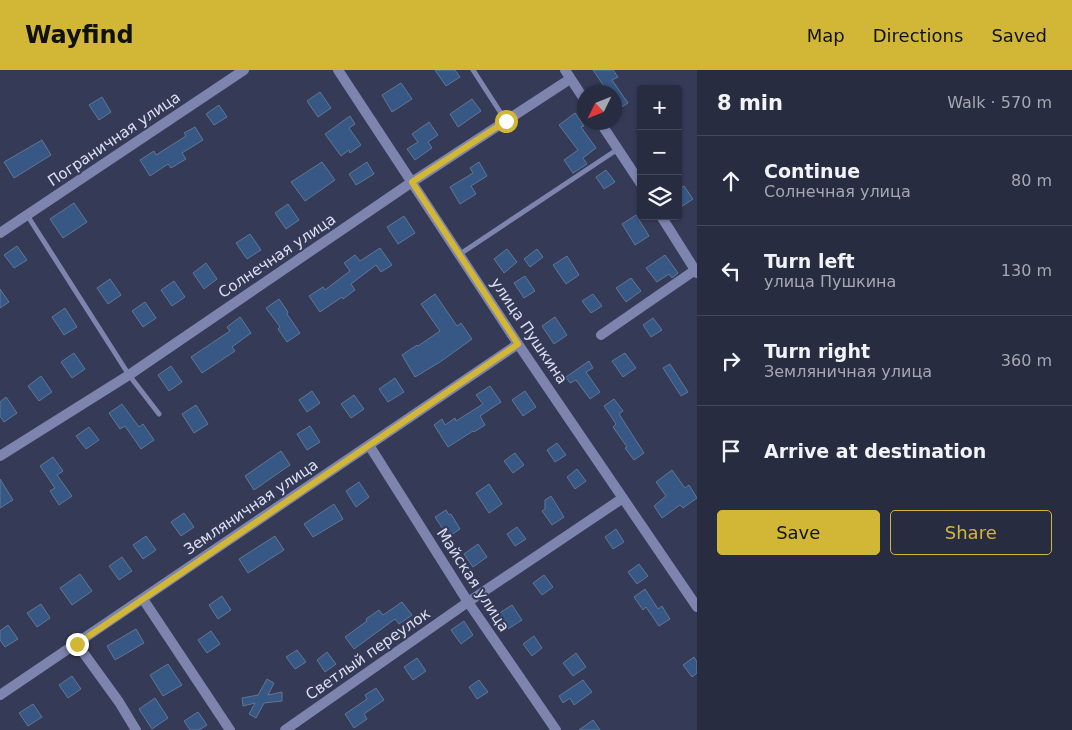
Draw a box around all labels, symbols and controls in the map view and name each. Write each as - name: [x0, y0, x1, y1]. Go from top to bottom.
- text: Wayfind: [25, 21, 134, 49]
- text: Map: [807, 25, 845, 46]
- text: Directions: [873, 25, 963, 46]
- text: Saved: [991, 25, 1047, 46]
- north arrow: [577, 85, 622, 130]
- map controls: [637, 85, 682, 220]
- button: +: [637, 85, 682, 130]
- street label: Пограничная улица: [44, 88, 184, 190]
- text: 8 min: [717, 91, 783, 115]
- text: Walk · 570 m: [947, 93, 1052, 112]
- route start: [495, 110, 518, 133]
- button: −: [637, 130, 682, 175]
- text: Continue: [764, 160, 860, 182]
- icon: ahead: [717, 167, 745, 195]
- text: 80 m: [1011, 171, 1052, 190]
- button: layers: [637, 175, 682, 220]
- text: Солнечная улица: [764, 182, 911, 201]
- street label: Солнечная улица: [215, 210, 339, 302]
- text: Turn left: [764, 250, 855, 272]
- icon: left: [717, 257, 745, 285]
- text: 130 m: [1001, 261, 1052, 280]
- text: улица Пушкина: [764, 272, 896, 291]
- street label: улица Пушкина: [487, 275, 571, 387]
- text: Turn right: [764, 340, 870, 362]
- icon: right: [717, 347, 745, 375]
- text: 360 m: [1001, 351, 1052, 370]
- text: Земляничная улица: [764, 362, 932, 381]
- icon: arrive: [717, 437, 745, 465]
- text: Arrive at destination: [764, 440, 986, 462]
- street label: Земляничная улица: [181, 455, 321, 559]
- button: Save: [717, 510, 880, 555]
- button: Share: [890, 510, 1052, 555]
- street label: Майская улица: [433, 525, 513, 635]
- street label: Светлый переулок: [302, 604, 434, 704]
- route end: [66, 633, 89, 656]

